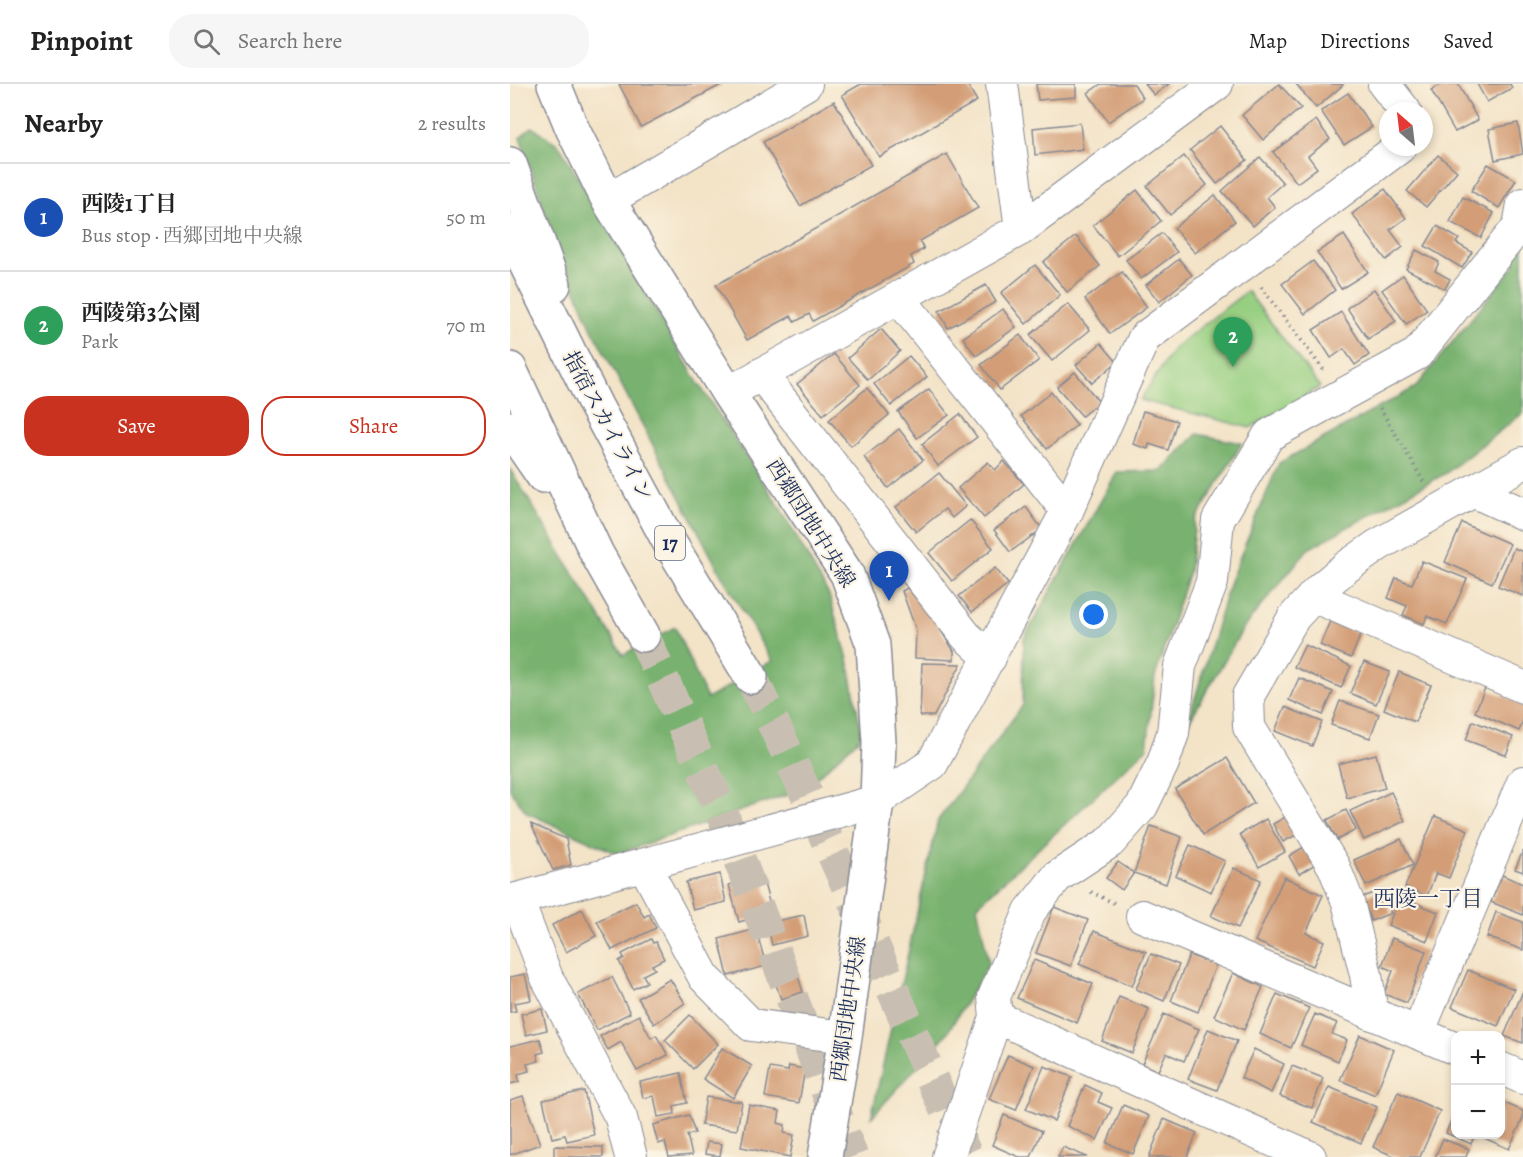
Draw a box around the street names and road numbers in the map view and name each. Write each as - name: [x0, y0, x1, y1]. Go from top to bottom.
- street label: 指宿スカイライン: [556, 346, 660, 506]
- street label: 西郷団地中央線: [760, 453, 862, 593]
- road number: 17: [655, 526, 685, 560]
- street label: 西郷団地中央線: [824, 934, 872, 1084]

